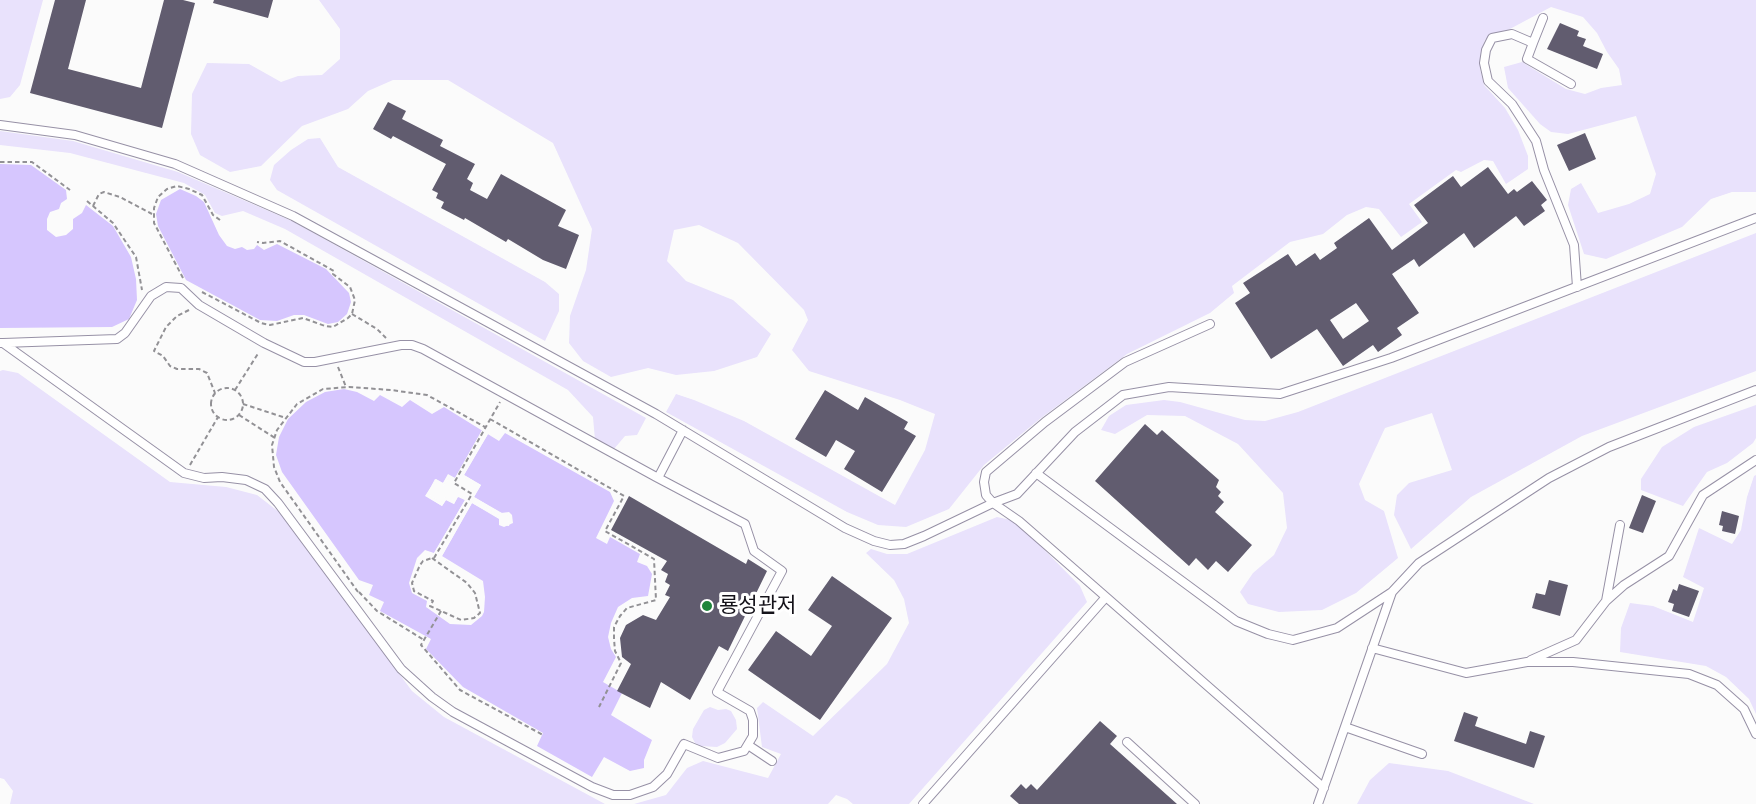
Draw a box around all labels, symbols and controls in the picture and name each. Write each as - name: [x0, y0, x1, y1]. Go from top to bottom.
- place label: 룡성관저: [719, 593, 796, 619]
- marker: 룡성관저: [700, 599, 714, 613]

